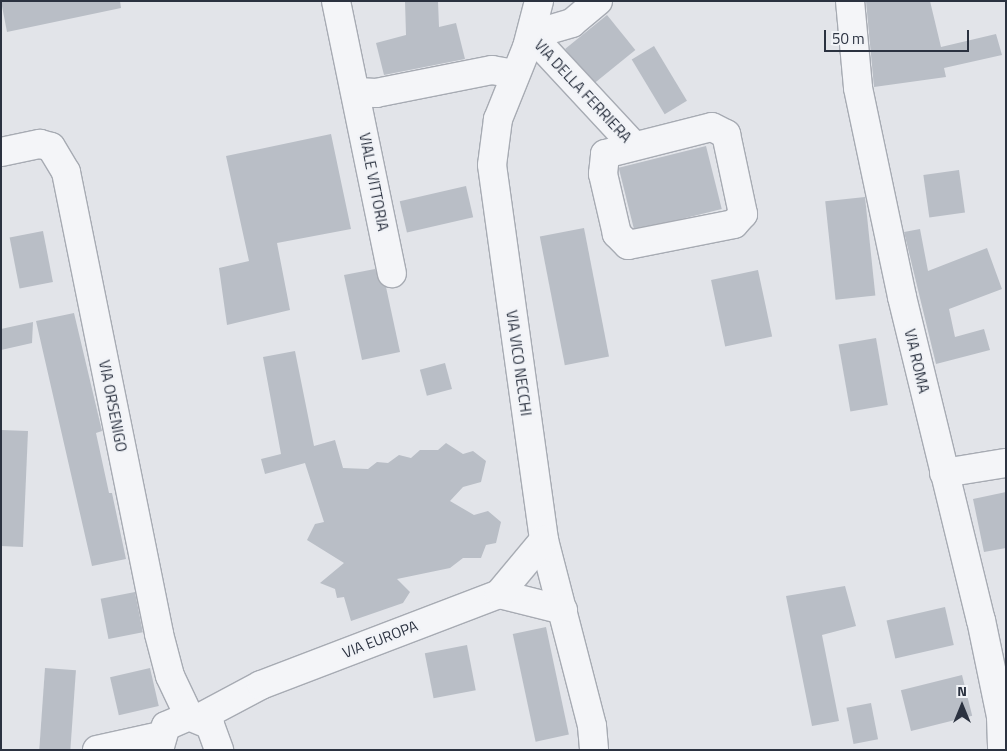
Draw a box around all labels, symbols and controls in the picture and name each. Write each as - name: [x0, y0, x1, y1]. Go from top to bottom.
- scale bar: [827, 20, 972, 52]
- text: 50 m: [832, 27, 865, 50]
- street label: VIA DELLA FERRIERA: [531, 36, 635, 146]
- street label: VIALE VITTORIA: [356, 131, 392, 233]
- street label: VIA VICO NECCHI: [503, 309, 535, 417]
- street label: VIA ROMA: [901, 327, 933, 395]
- street label: VIA ORSENIGO: [95, 359, 131, 453]
- street label: VIA EUROPA: [340, 616, 420, 662]
- text: N: [957, 680, 967, 701]
- north arrow: [937, 681, 987, 731]

